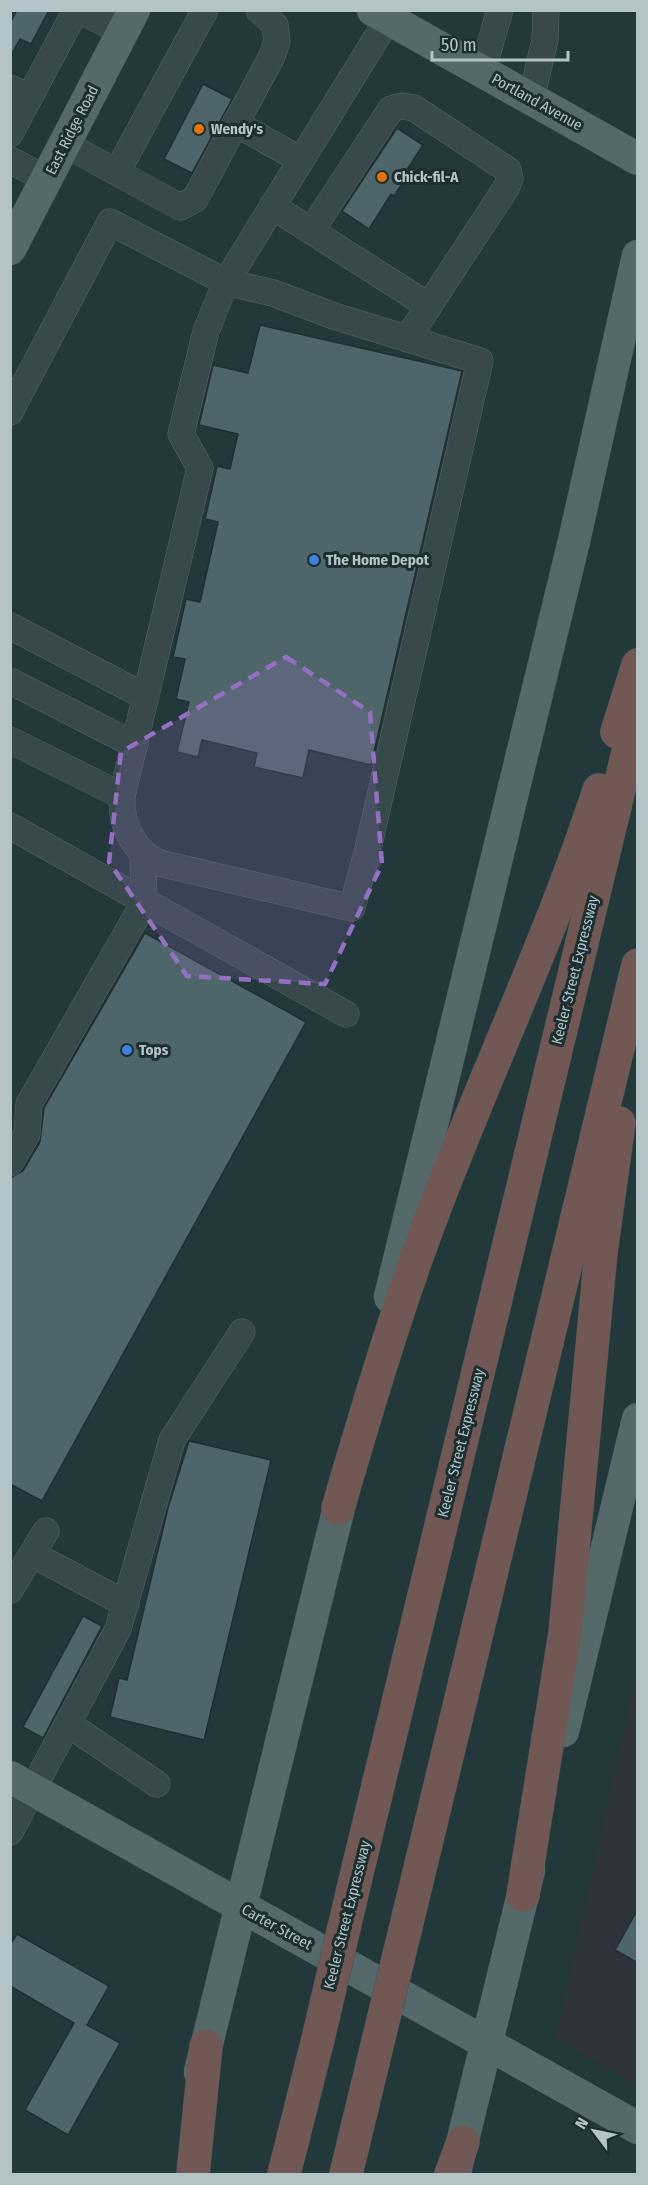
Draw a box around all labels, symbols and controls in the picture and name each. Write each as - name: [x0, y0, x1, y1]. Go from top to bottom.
- scale bar: [432, 24, 568, 62]
- text: 50 m: [441, 34, 477, 56]
- street label: Portland Avenue: [488, 70, 586, 134]
- street label: East Ridge Road: [42, 82, 102, 178]
- place label: Wendy's: [211, 120, 263, 138]
- marker: Wendy's: [192, 122, 206, 136]
- place label: Chick-fil-A: [394, 168, 459, 186]
- marker: Chick-fil-A: [375, 170, 389, 184]
- place label: The Home Depot: [326, 551, 430, 569]
- marker: The Home Depot: [307, 553, 321, 567]
- street label: Keeler Street Expressway: [548, 893, 602, 1046]
- place label: Tops: [139, 1041, 169, 1059]
- marker: Tops: [120, 1043, 134, 1057]
- street label: Keeler Street Expressway: [434, 1366, 488, 1519]
- street label: Keeler Street Expressway: [320, 1838, 374, 1991]
- street label: Carter Street: [239, 1900, 315, 1954]
- north arrow: [564, 2101, 624, 2161]
- text: N: [571, 2114, 592, 2132]

